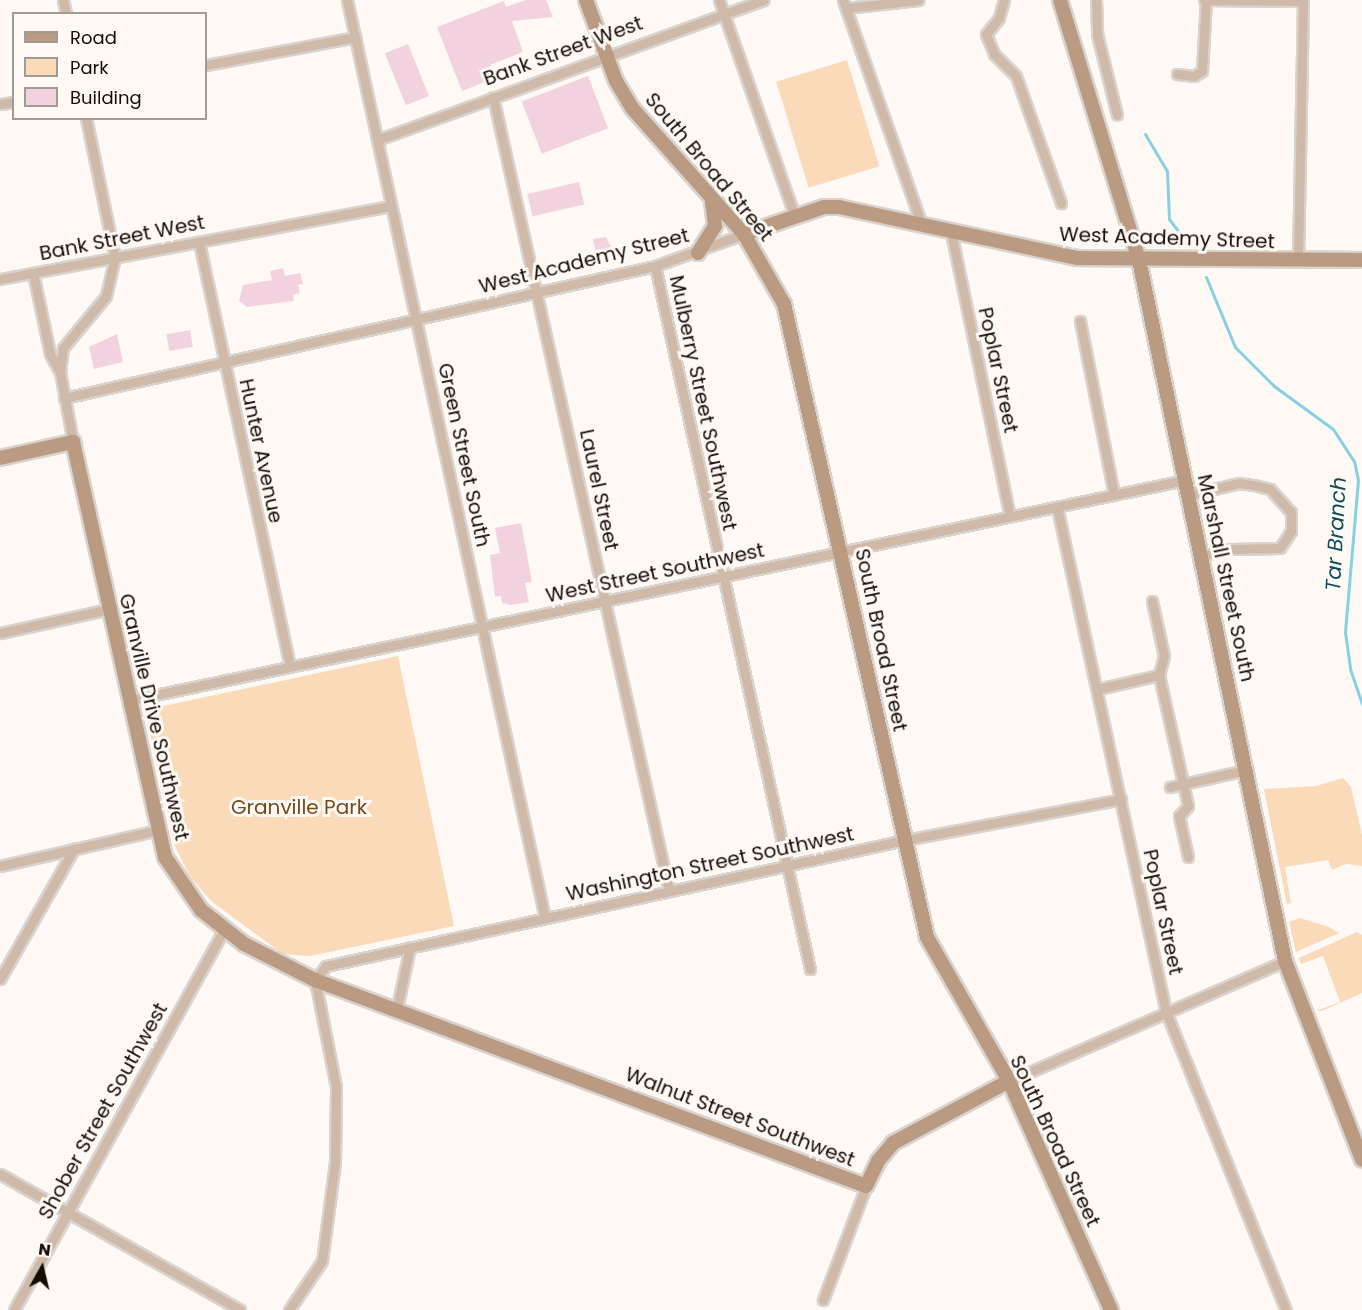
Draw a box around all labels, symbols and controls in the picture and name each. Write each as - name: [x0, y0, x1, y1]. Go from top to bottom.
- street label: Bank Street West: [480, 11, 646, 91]
- legend: [12, 12, 207, 120]
- text: Road: [70, 25, 117, 50]
- text: Park: [70, 55, 109, 80]
- text: Building: [70, 85, 142, 110]
- street label: South Broad Street: [640, 88, 778, 246]
- street label: Bank Street West: [37, 210, 207, 266]
- street label: West Academy Street: [1059, 222, 1275, 254]
- street label: West Academy Street: [476, 223, 692, 299]
- street label: Mulberry Street Southwest: [664, 273, 742, 533]
- street label: Poplar Street: [973, 305, 1023, 435]
- street label: Green Street South: [433, 361, 495, 549]
- street label: Hunter Avenue: [234, 377, 288, 525]
- street label: Laurel Street: [574, 427, 624, 553]
- street label: Marshall Street South: [1192, 472, 1260, 684]
- water label: Tar Branch: [1320, 476, 1352, 592]
- street label: West Street Southwest: [544, 538, 766, 608]
- street label: South Broad Street: [850, 546, 912, 734]
- street label: Granville Drive Southwest: [114, 591, 194, 843]
- park label: Granville Park: [231, 795, 367, 819]
- street label: Washington Street Southwest: [564, 822, 856, 906]
- street label: Poplar Street: [1138, 847, 1188, 977]
- street label: Shober Street Southwest: [33, 999, 173, 1223]
- street label: South Broad Street: [1005, 1052, 1105, 1230]
- street label: Walnut Street Southwest: [622, 1062, 858, 1172]
- text: N: [37, 1237, 52, 1262]
- north arrow: [12, 1238, 72, 1298]

